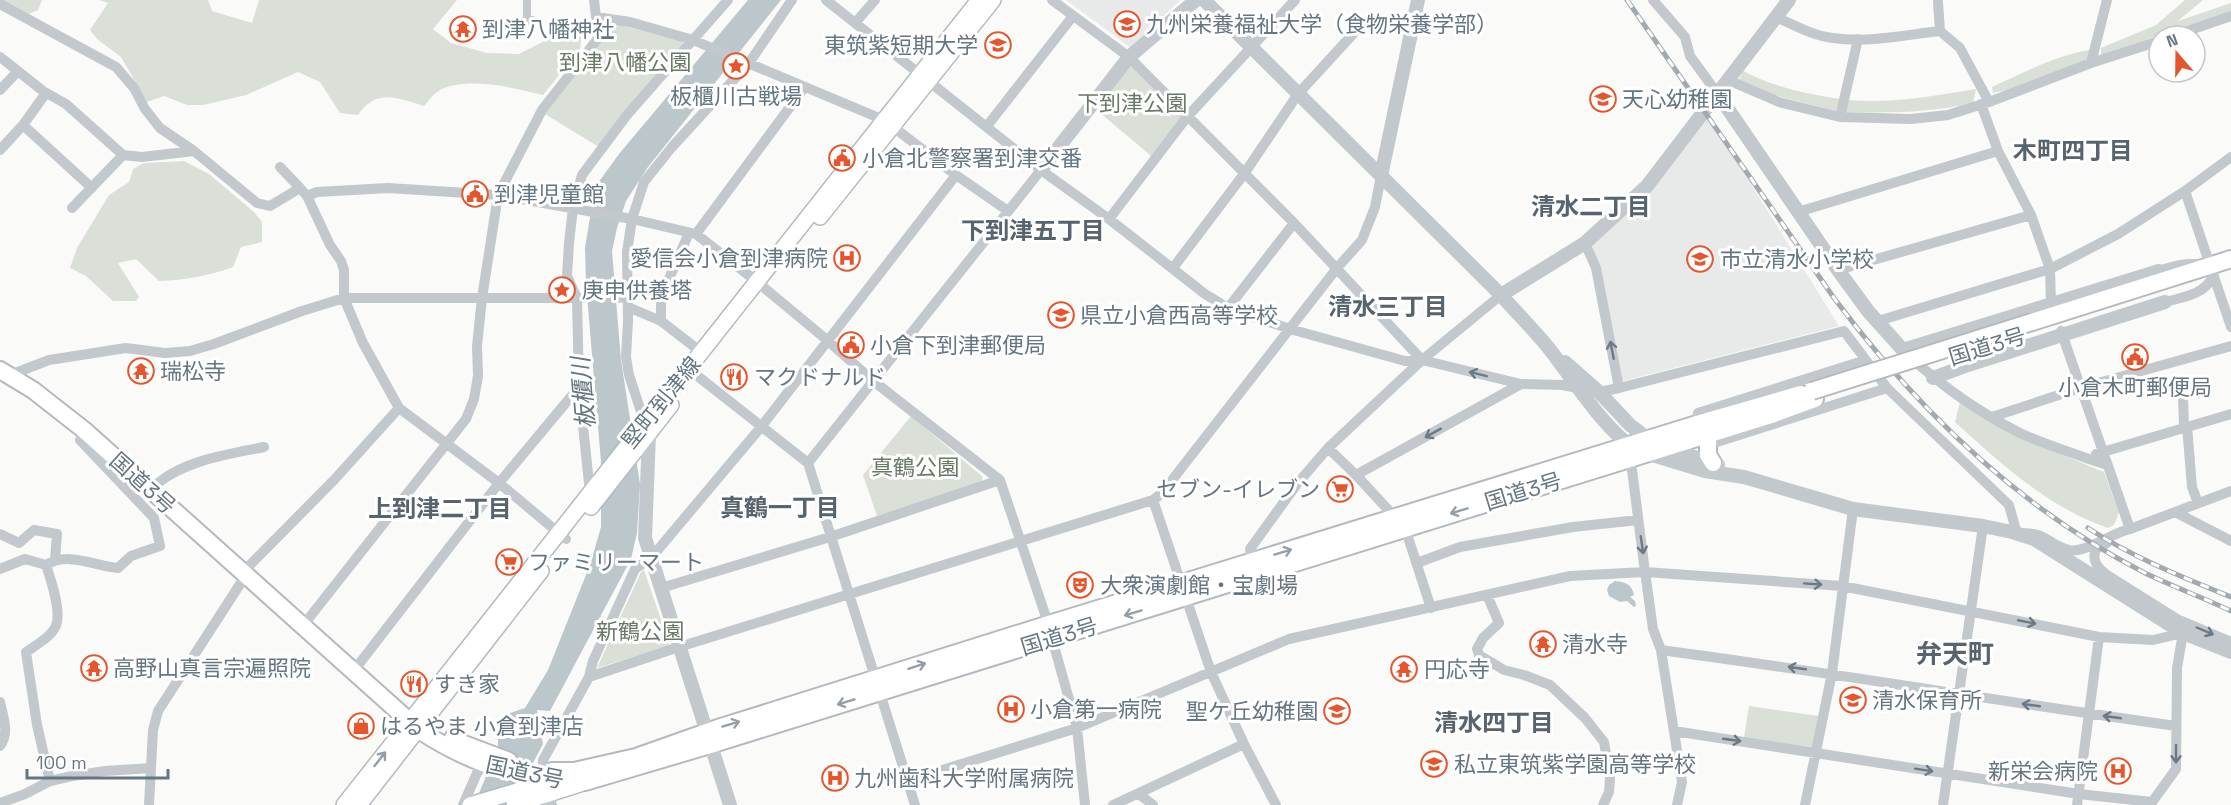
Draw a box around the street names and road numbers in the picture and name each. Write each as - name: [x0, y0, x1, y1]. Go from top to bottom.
- street label: 国道3号: [1945, 321, 2029, 371]
- street label: 堅町到津線: [616, 350, 706, 454]
- street label: 国道3号: [104, 446, 182, 520]
- street label: 国道3号: [1481, 466, 1565, 516]
- street label: 国道3号: [1017, 611, 1101, 661]
- street label: 国道3号: [483, 750, 567, 794]

